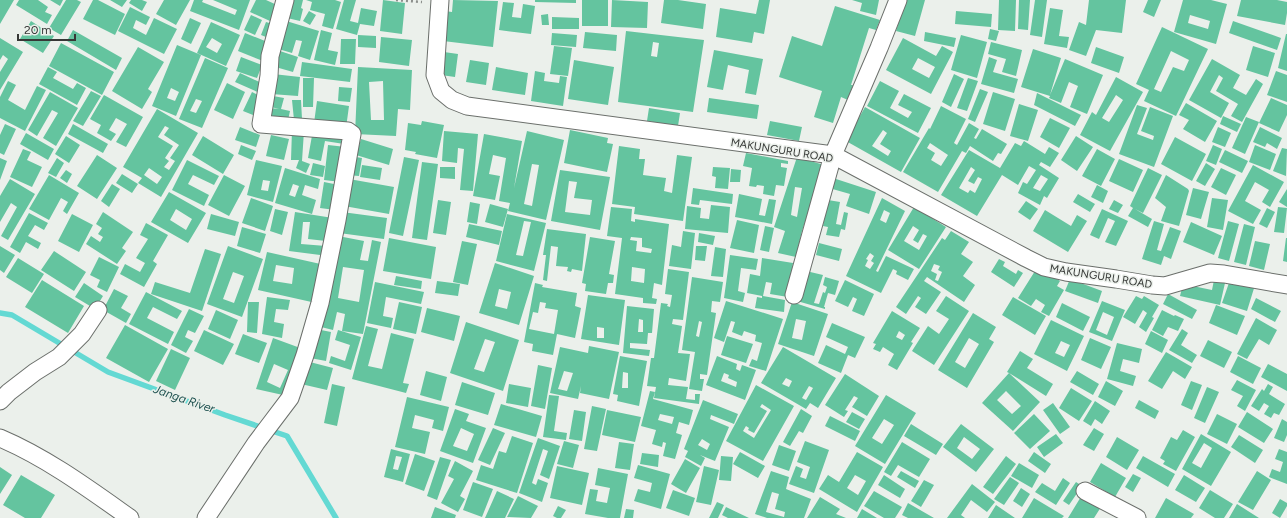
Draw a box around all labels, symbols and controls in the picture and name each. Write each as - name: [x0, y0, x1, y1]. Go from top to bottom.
- scale bar: [18, 16, 75, 42]
- text: 20 m: [24, 23, 52, 37]
- street label: MAKUNGURU ROAD: [730, 136, 835, 165]
- street label: MAKUNGURU ROAD: [1049, 262, 1154, 291]
- water label: Janga River: [151, 382, 217, 416]

